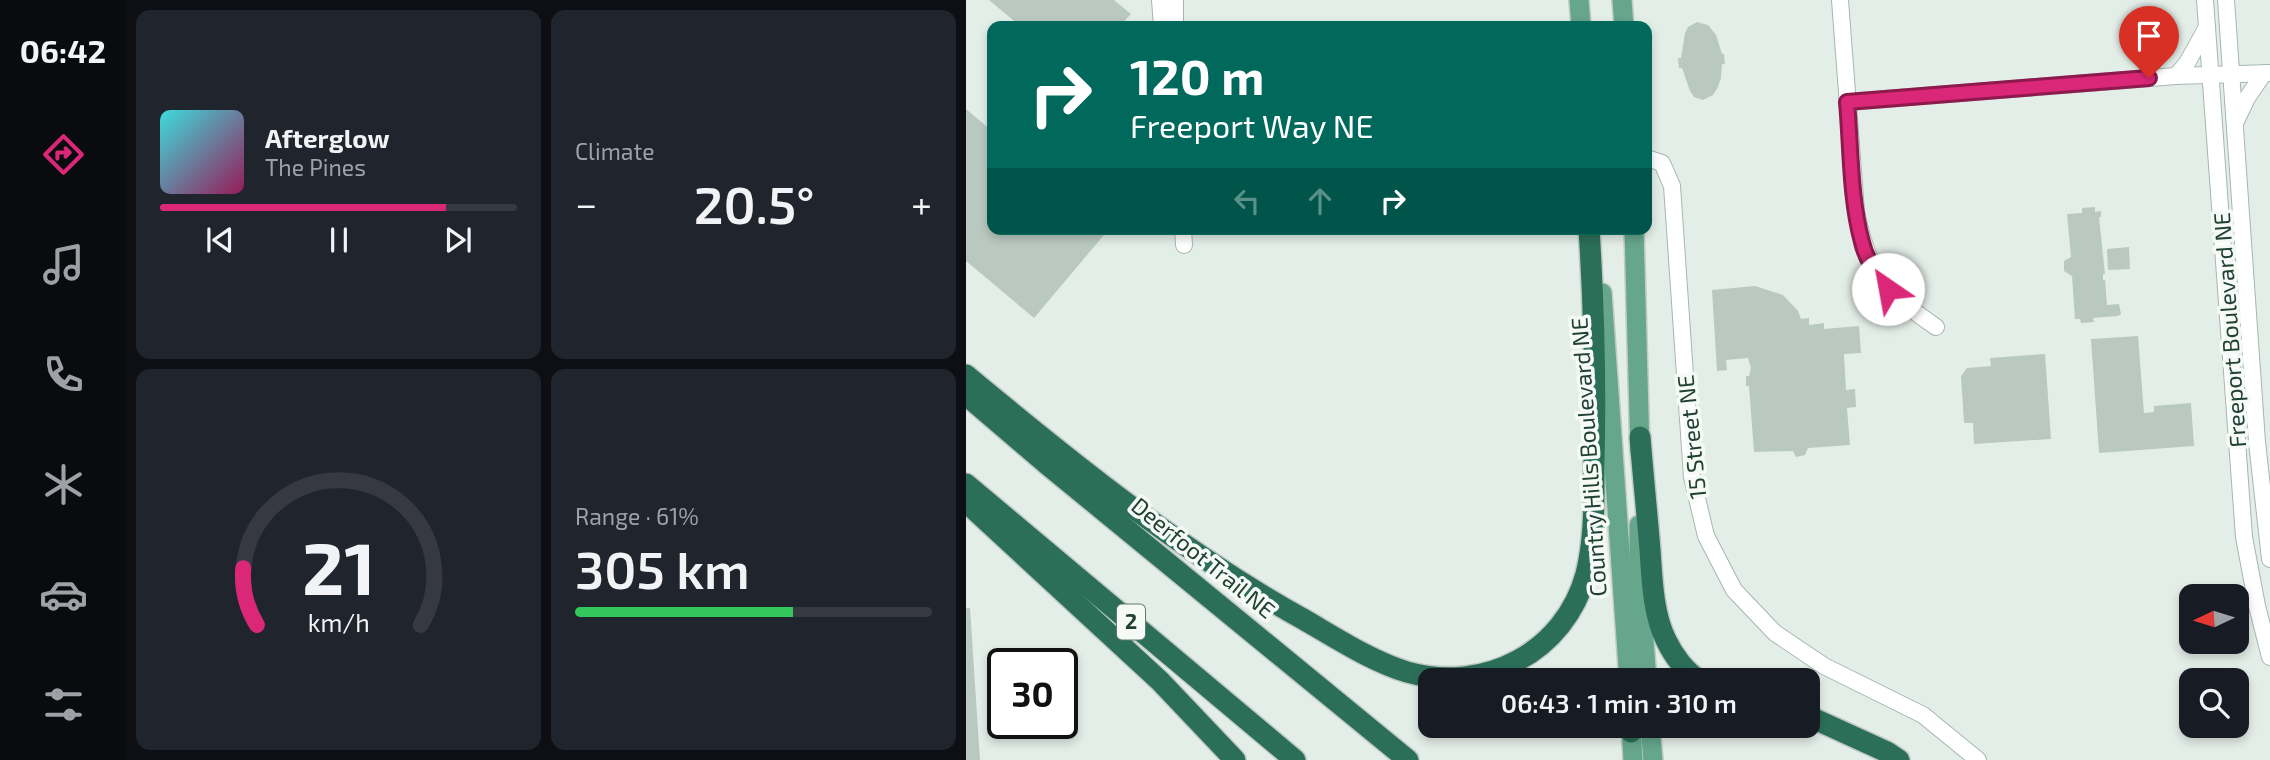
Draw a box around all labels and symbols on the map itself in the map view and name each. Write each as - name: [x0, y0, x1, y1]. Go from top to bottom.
- pin: [2119, 6, 2179, 78]
- street label: Freeport Boulevard NE: [2207, 211, 2251, 449]
- position arrow: [1851, 252, 1925, 326]
- street label: Country Hills Boulevard NE: [1564, 317, 1612, 598]
- street label: 15 Street NE: [1671, 374, 1711, 501]
- street label: Deerfoot Trail NE: [1126, 491, 1281, 624]
- north arrow: [2179, 584, 2249, 654]
- road number: 2: [1117, 604, 1145, 640]
- speed limit sign: 30: [987, 648, 1078, 739]

